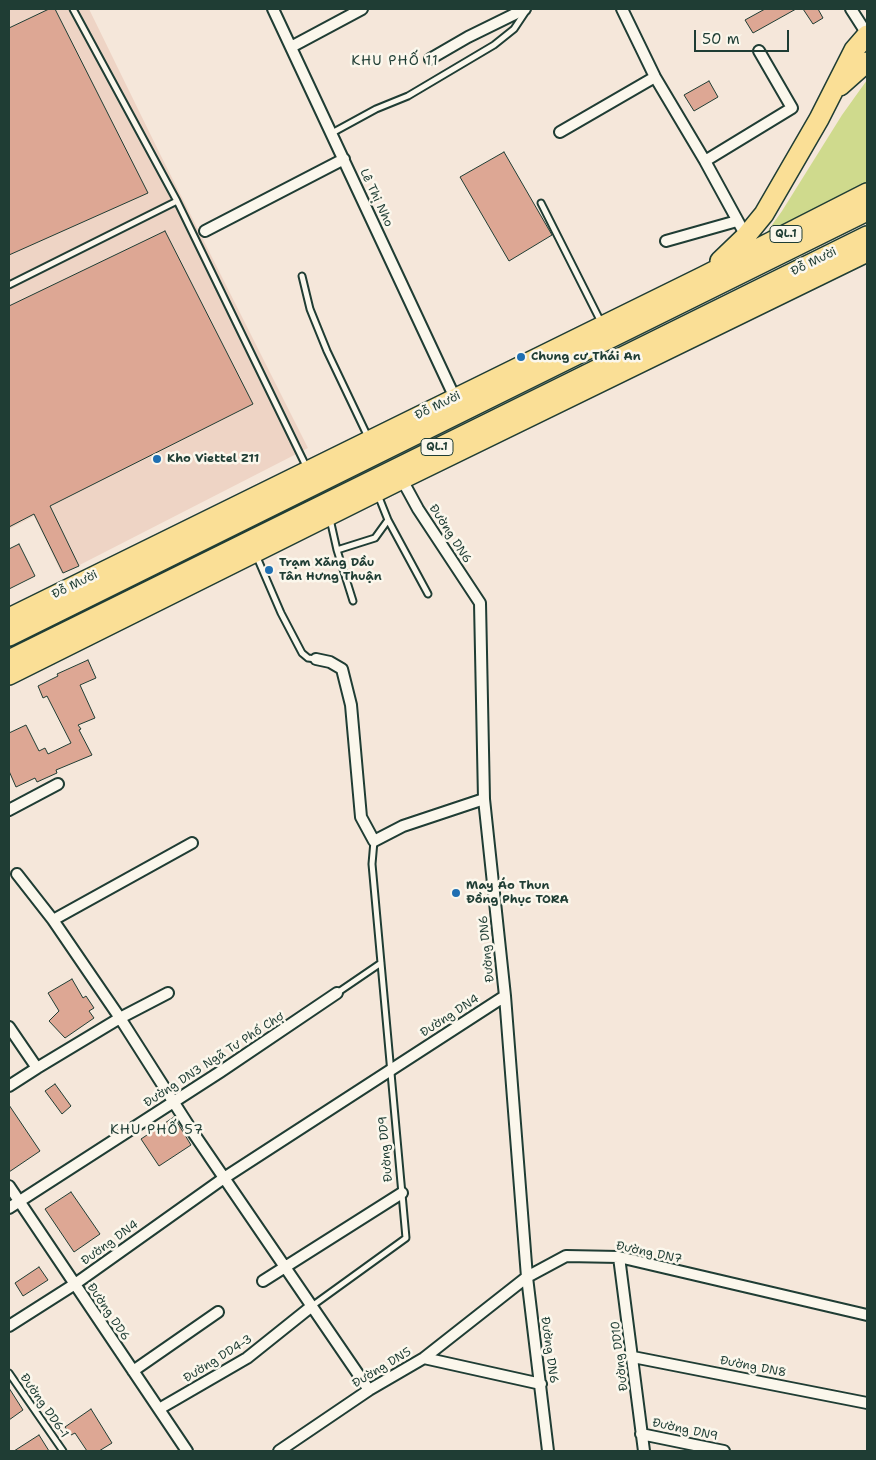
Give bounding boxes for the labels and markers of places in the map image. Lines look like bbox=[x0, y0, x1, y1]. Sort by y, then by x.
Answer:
place label: Chung cư Thái An bbox=[531, 350, 641, 364]
marker: Chung cư Thái An bbox=[515, 351, 527, 363]
place label: Kho Viettel Z11 bbox=[167, 452, 259, 466]
marker: Kho Viettel Z11 bbox=[151, 453, 163, 465]
place label: Trạm Xăng Dầu Tân Hưng Thuận bbox=[279, 556, 382, 584]
marker: Trạm Xăng Dầu Tân Hưng Thuận bbox=[263, 564, 275, 576]
place label: May Áo Thun Đồng Phục TORA bbox=[466, 879, 569, 907]
marker: May Áo Thun Đồng Phục TORA bbox=[450, 887, 462, 899]

